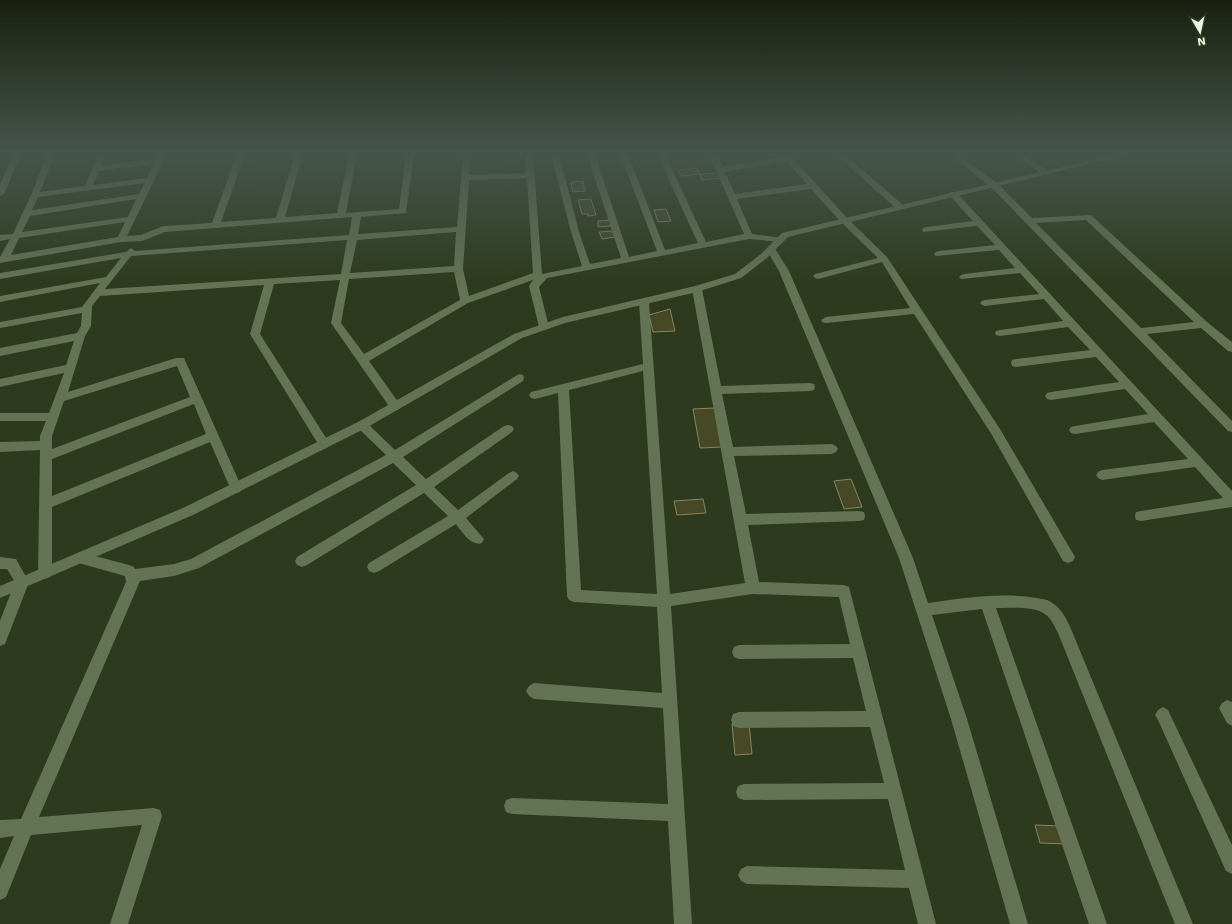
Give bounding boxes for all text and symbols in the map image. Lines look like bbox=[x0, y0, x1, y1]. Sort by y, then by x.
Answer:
north arrow bbox=[1180, 12, 1220, 52]
text: N bbox=[1196, 34, 1207, 48]

